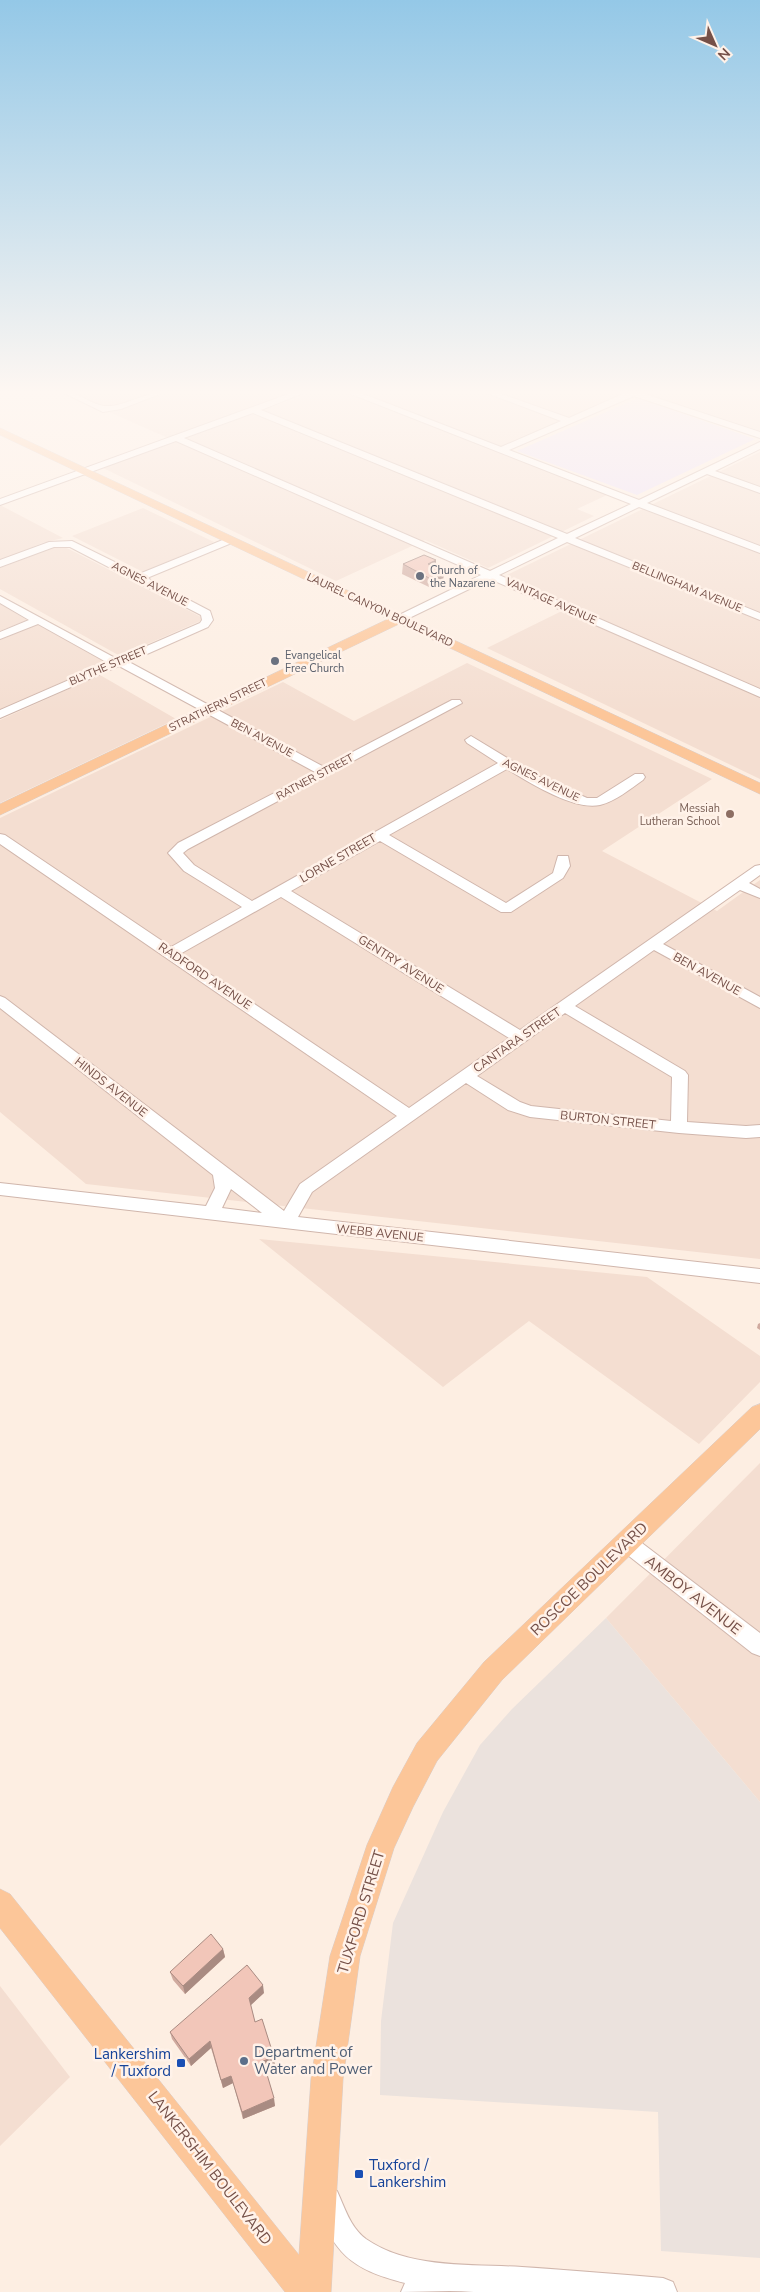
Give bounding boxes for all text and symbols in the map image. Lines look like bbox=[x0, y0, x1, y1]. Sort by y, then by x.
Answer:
north arrow bbox=[690, 20, 740, 70]
text: N bbox=[713, 43, 734, 64]
street label: AGNES AVENUE bbox=[109, 558, 191, 610]
street label: BELLINGHAM AVENUE bbox=[630, 558, 744, 616]
place label: Church of the Nazarene bbox=[430, 563, 496, 591]
street label: LAUREL CANYON BOULEVARD bbox=[304, 569, 456, 651]
marker: Church of the Nazarene bbox=[414, 570, 426, 582]
street label: VANTAGE AVENUE bbox=[502, 574, 599, 628]
street label: BLYTHE STREET bbox=[67, 643, 149, 689]
place label: Evangelical Free Church bbox=[285, 648, 344, 676]
marker: Evangelical Free Church bbox=[269, 655, 281, 667]
street label: STRATHERN STREET bbox=[167, 675, 270, 735]
street label: BEN AVENUE bbox=[228, 715, 296, 761]
street label: RATNER STREET bbox=[274, 750, 357, 804]
street label: AGNES AVENUE bbox=[500, 755, 582, 805]
place label: Messiah Lutheran School bbox=[640, 801, 721, 829]
marker: Messiah Lutheran School bbox=[724, 808, 736, 820]
street label: LORNE STREET bbox=[297, 829, 380, 886]
street label: GENTRY AVENUE bbox=[355, 931, 447, 997]
street label: RADFORD AVENUE bbox=[155, 939, 255, 1013]
street label: BEN AVENUE bbox=[670, 949, 744, 999]
street label: CANTARA STREET bbox=[470, 1003, 565, 1076]
street label: HINDS AVENUE bbox=[71, 1053, 151, 1121]
street label: BURTON STREET bbox=[559, 1107, 657, 1133]
street label: WEBB AVENUE bbox=[336, 1220, 424, 1246]
street label: ROSCOE BOULEVARD bbox=[526, 1518, 652, 1640]
street label: AMBOY AVENUE bbox=[641, 1551, 745, 1639]
street label: TUXFORD STREET bbox=[333, 1848, 389, 1976]
place label: Department of Water and Power bbox=[254, 2042, 373, 2079]
place label: Lankershim / Tuxford bbox=[94, 2044, 171, 2081]
marker: Department of Water and Power bbox=[238, 2055, 250, 2067]
marker: Lankershim / Tuxford bbox=[175, 2057, 187, 2069]
street label: LANKERSHIM BOULEVARD bbox=[144, 2087, 276, 2249]
place label: Tuxford / Lankershim bbox=[369, 2155, 446, 2192]
marker: Tuxford / Lankershim bbox=[353, 2168, 365, 2180]

